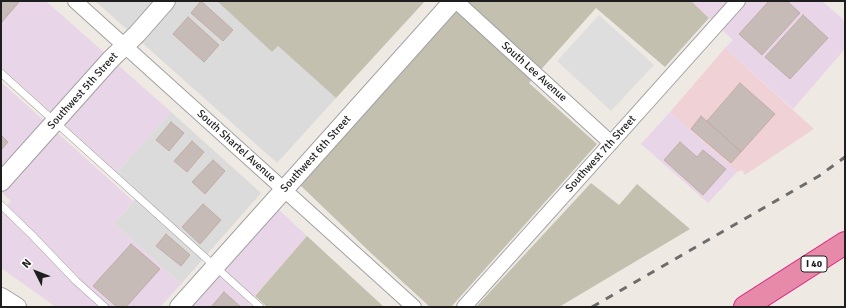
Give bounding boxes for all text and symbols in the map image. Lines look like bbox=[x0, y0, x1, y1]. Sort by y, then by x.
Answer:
street label: South Lee Avenue bbox=[499, 39, 569, 105]
street label: Southwest 5th Street bbox=[45, 50, 121, 132]
street label: South Shartel Avenue bbox=[194, 107, 278, 185]
street label: Southwest 6th Street bbox=[278, 113, 354, 195]
street label: Southwest 7th Street bbox=[563, 113, 639, 195]
north arrow bbox=[16, 252, 56, 292]
text: N bbox=[19, 256, 34, 271]
road number: I 40 bbox=[801, 256, 827, 272]

